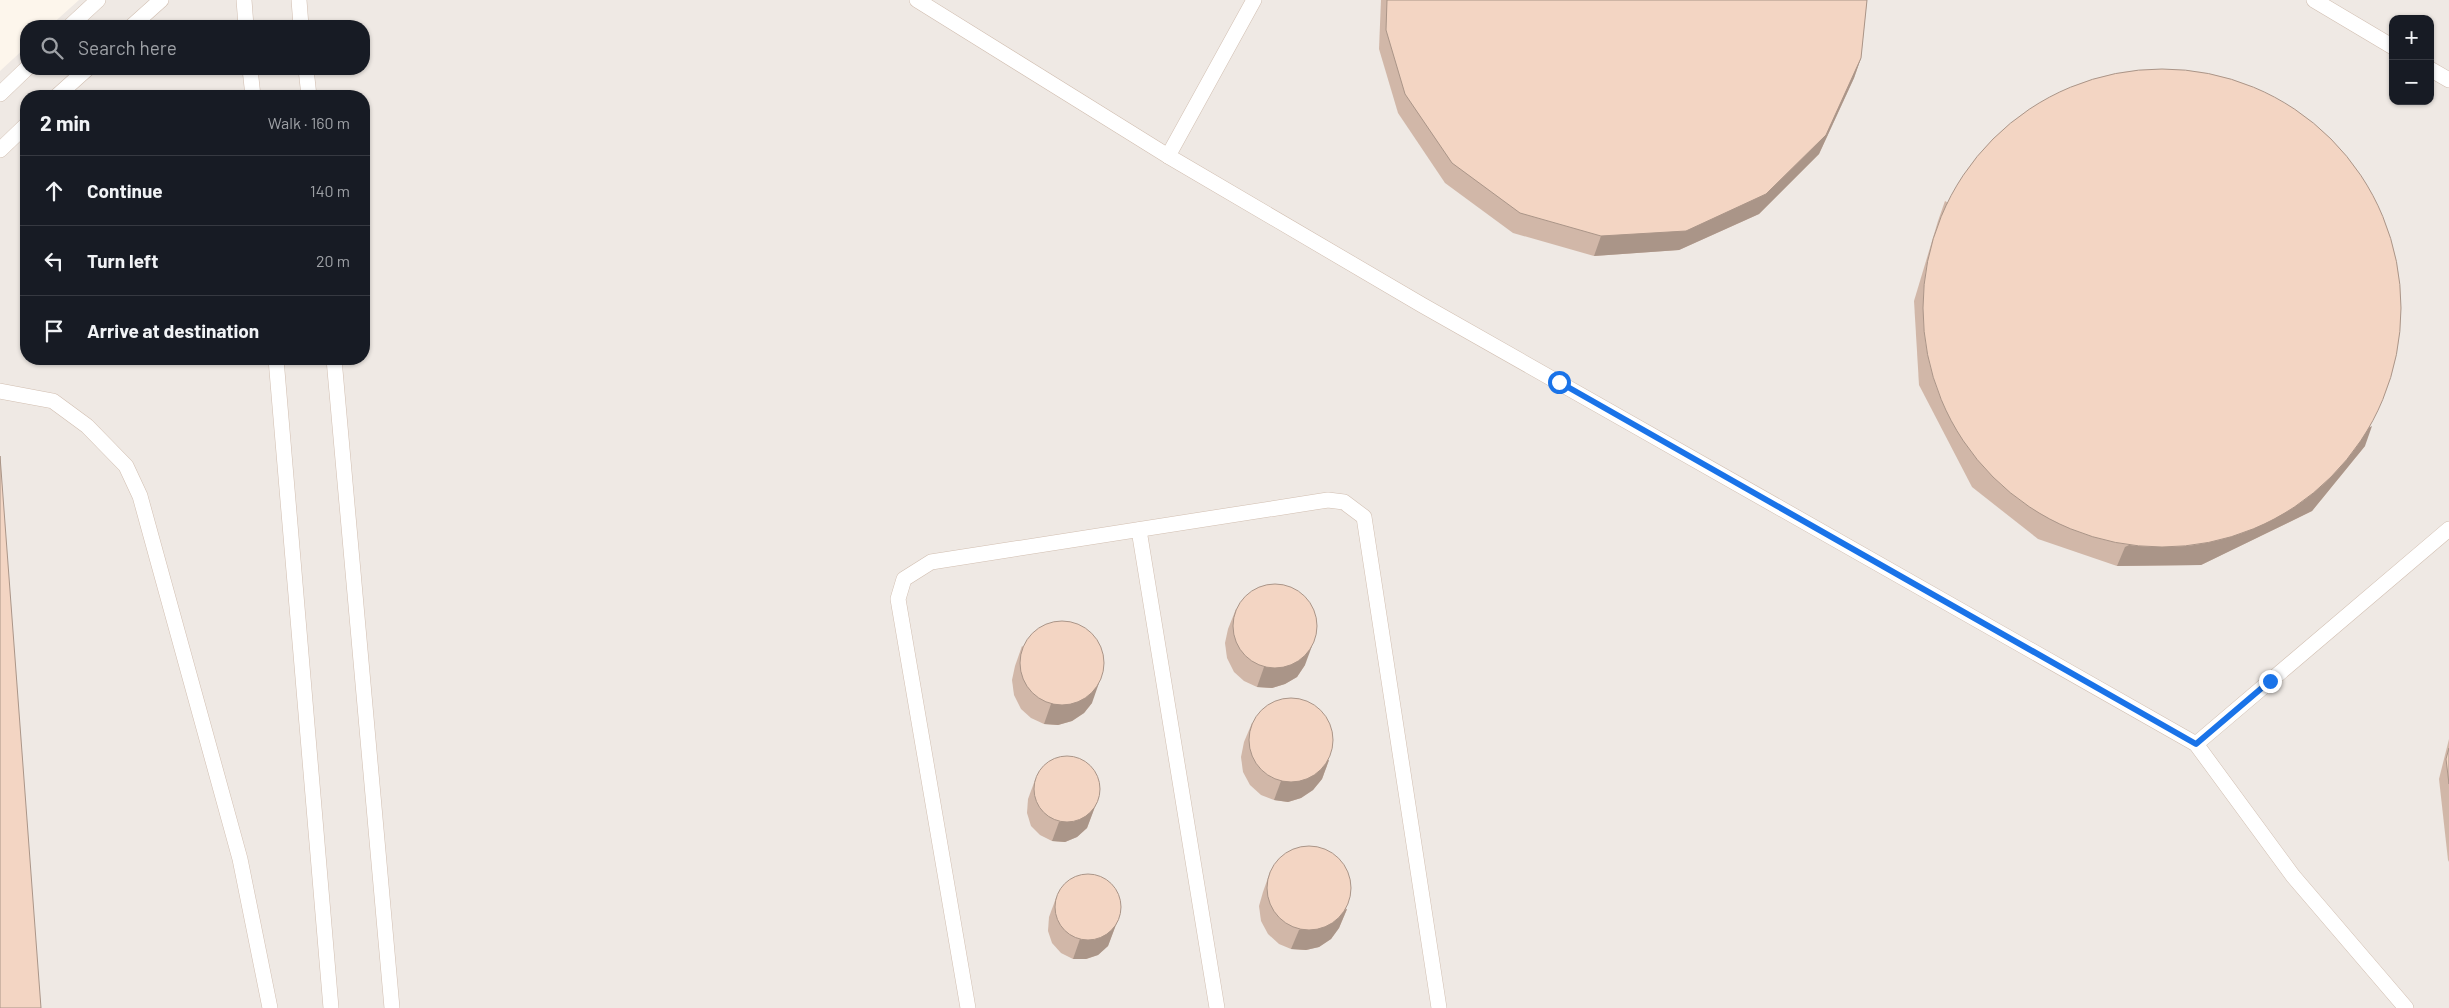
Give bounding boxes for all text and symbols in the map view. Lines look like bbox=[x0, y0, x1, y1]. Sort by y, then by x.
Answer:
map controls bbox=[2389, 15, 2434, 105]
button: + bbox=[2389, 15, 2434, 60]
search box bbox=[20, 20, 370, 75]
icon: search bbox=[38, 34, 66, 62]
text: Search here bbox=[78, 36, 177, 59]
button: − bbox=[2389, 60, 2434, 105]
text: 2 min bbox=[40, 110, 90, 135]
text: Walk · 160 m bbox=[268, 113, 350, 132]
icon: ahead bbox=[40, 177, 68, 205]
text: Continue bbox=[87, 179, 163, 202]
text: 140 m bbox=[310, 181, 350, 200]
icon: left bbox=[40, 247, 68, 275]
text: Turn left bbox=[87, 249, 158, 272]
text: 20 m bbox=[316, 251, 350, 270]
icon: arrive bbox=[40, 317, 68, 345]
text: Arrive at destination bbox=[87, 319, 259, 342]
route start bbox=[1548, 371, 1571, 394]
route end bbox=[2259, 670, 2282, 693]

